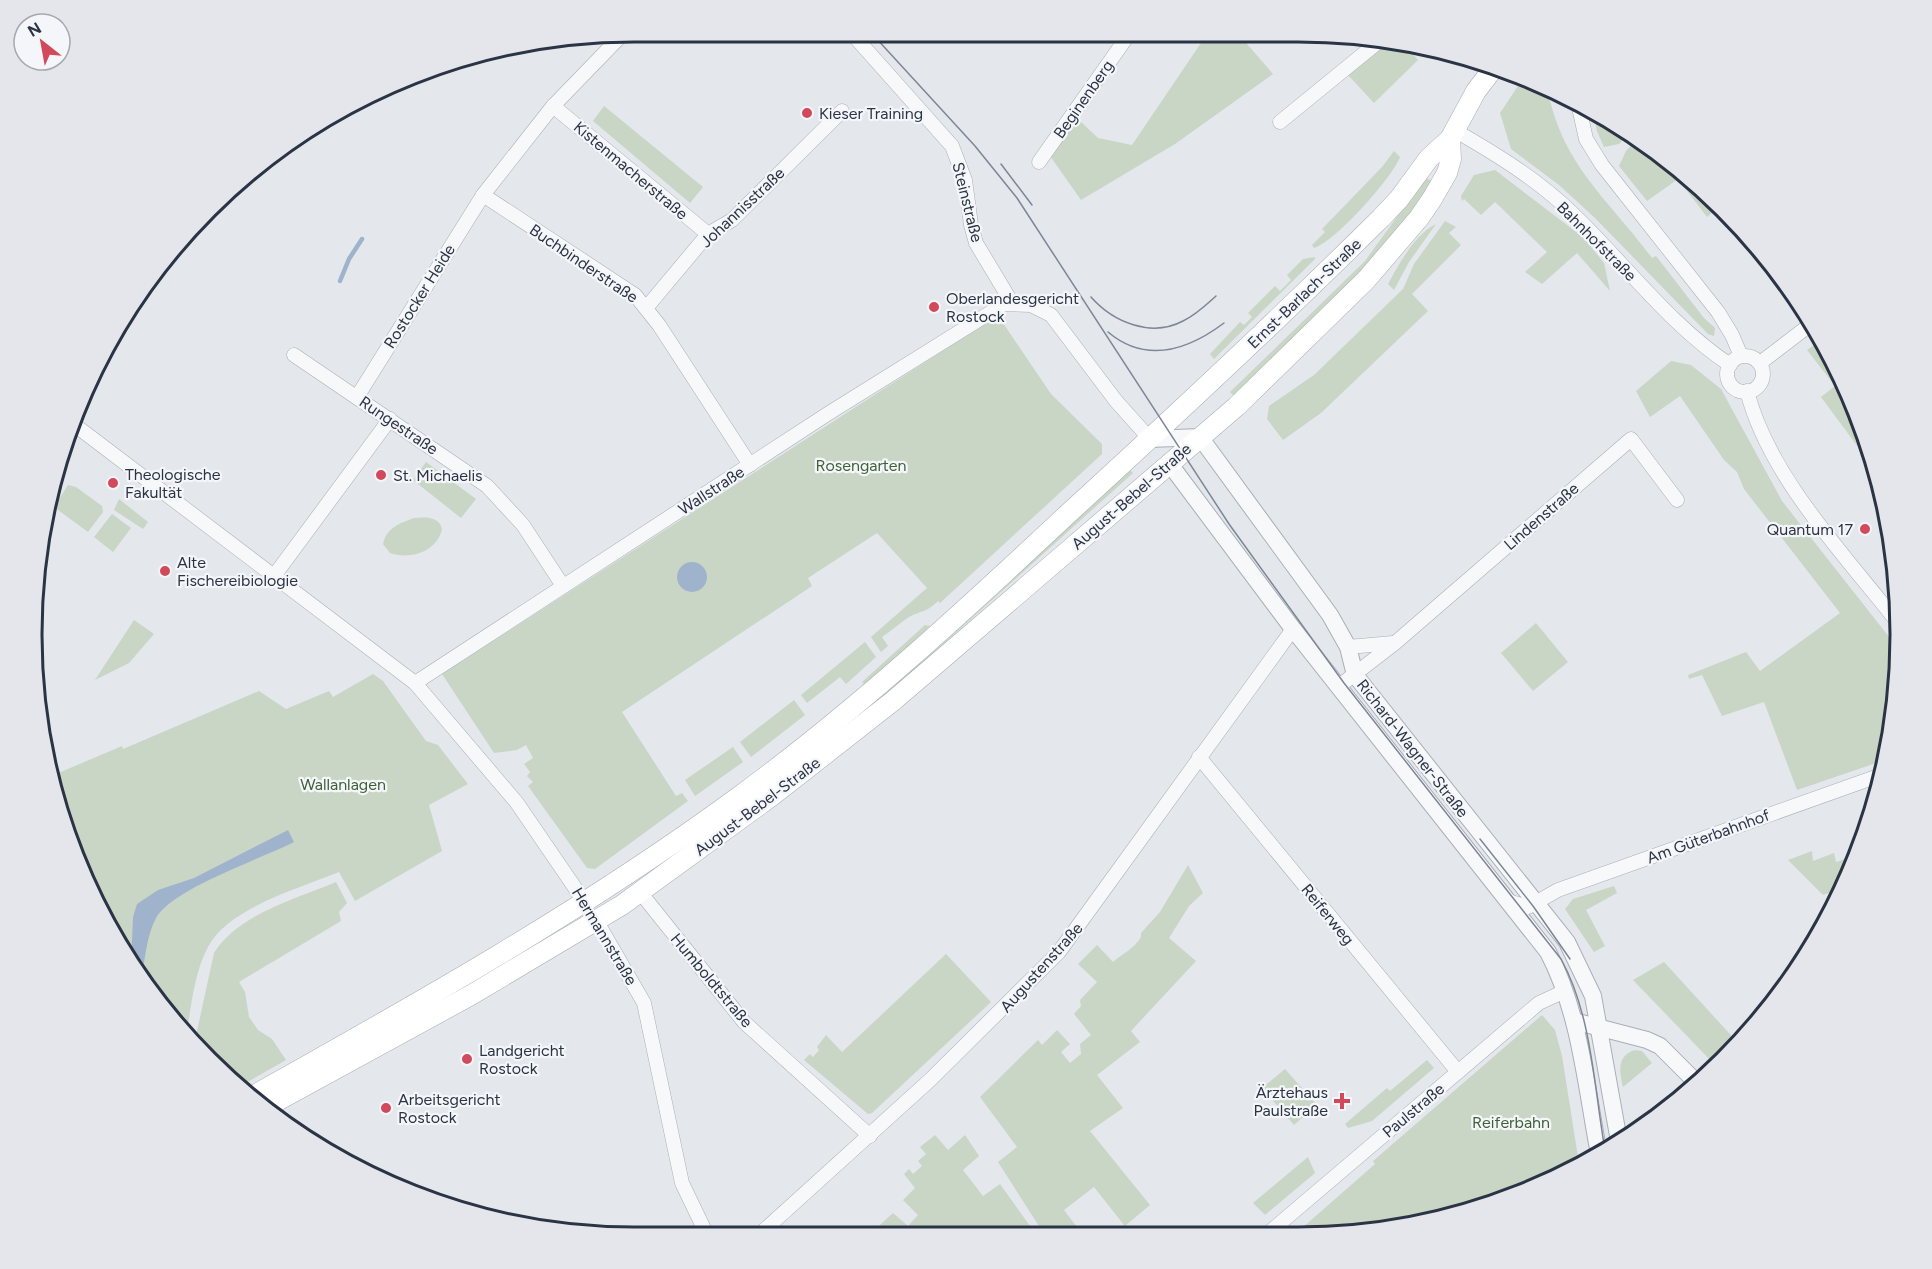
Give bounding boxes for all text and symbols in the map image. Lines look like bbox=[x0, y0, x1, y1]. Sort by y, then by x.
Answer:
north arrow bbox=[12, 12, 72, 72]
text: N bbox=[24, 18, 45, 41]
street label: Beginenberg bbox=[1049, 57, 1117, 142]
place label: Kieser Training bbox=[819, 104, 923, 123]
marker: Kieser Training bbox=[800, 106, 814, 120]
street label: Kistenmacherstraße bbox=[570, 117, 692, 224]
street label: Steinstraße bbox=[948, 160, 987, 244]
street label: Johannisstraße bbox=[696, 163, 789, 251]
street label: Bahnhofstraße bbox=[1553, 198, 1641, 285]
street label: Buchbinderstraße bbox=[526, 220, 642, 307]
street label: Ernst-Barlach-Straße bbox=[1244, 234, 1365, 352]
street label: Rostocker Heide bbox=[380, 241, 459, 352]
place label: Oberlandesgericht Rostock bbox=[946, 289, 1079, 326]
marker: Oberlandesgericht Rostock bbox=[927, 300, 941, 314]
street label: Rungestraße bbox=[356, 392, 442, 459]
street label: August-Bebel-Straße bbox=[1068, 439, 1195, 553]
park label: Rosengarten bbox=[815, 456, 907, 475]
street label: Wallstraße bbox=[675, 462, 748, 519]
place label: Theologische Fakultät bbox=[125, 465, 221, 502]
place label: St. Michaelis bbox=[393, 466, 483, 485]
marker: St. Michaelis bbox=[374, 468, 388, 482]
marker: Theologische Fakultät bbox=[106, 476, 120, 490]
street label: Lindenstraße bbox=[1500, 479, 1583, 554]
place label: Quantum 17 bbox=[1767, 520, 1853, 539]
marker: Quantum 17 bbox=[1858, 522, 1872, 536]
place label: Alte Fischereibiologie bbox=[177, 553, 298, 590]
marker: Alte Fischereibiologie bbox=[158, 564, 172, 578]
street label: Richard-Wagner-Straße bbox=[1353, 675, 1473, 821]
street label: August-Bebel-Straße bbox=[691, 753, 824, 860]
park label: Wallanlagen bbox=[300, 775, 386, 794]
street label: Am Güterbahnhof bbox=[1644, 805, 1772, 867]
street label: Reiferweg bbox=[1297, 880, 1358, 949]
street label: Hermannstraße bbox=[568, 884, 641, 989]
street label: Augustenstraße bbox=[996, 918, 1087, 1016]
street label: Humboldtstraße bbox=[667, 929, 757, 1031]
place label: Landgericht Rostock bbox=[479, 1041, 565, 1078]
marker: Landgericht Rostock bbox=[460, 1052, 474, 1066]
street label: Paulstraße bbox=[1379, 1079, 1448, 1142]
place label: Ärztehaus Paulstraße bbox=[1253, 1083, 1328, 1120]
place label: Arbeitsgericht Rostock bbox=[398, 1090, 500, 1127]
marker: Ärztehaus Paulstraße bbox=[1333, 1092, 1351, 1110]
marker: Arbeitsgericht Rostock bbox=[379, 1101, 393, 1115]
park label: Reiferbahn bbox=[1472, 1113, 1550, 1132]

